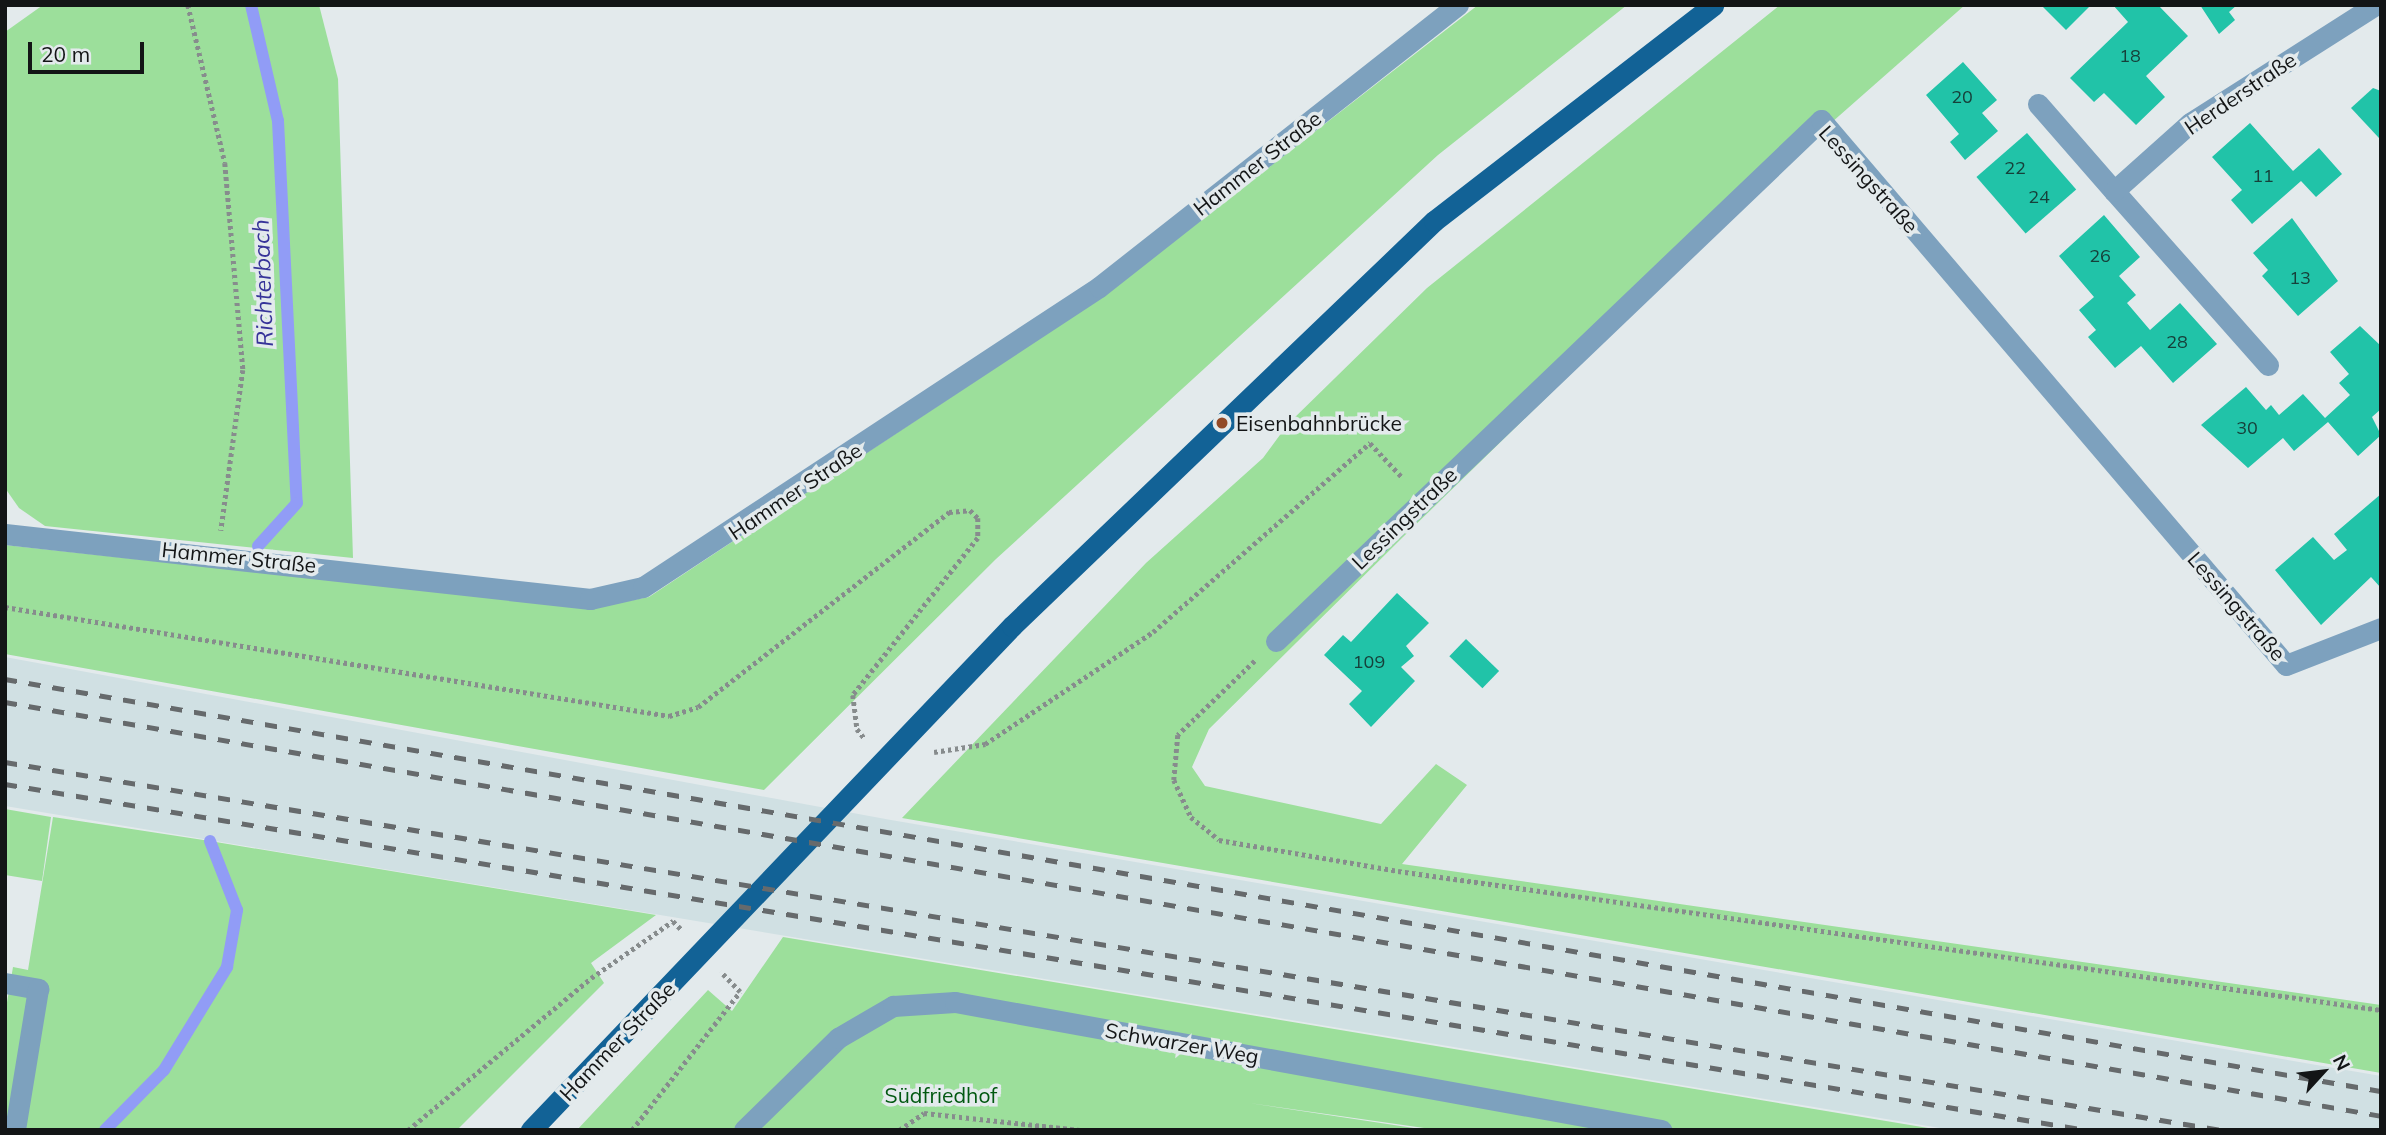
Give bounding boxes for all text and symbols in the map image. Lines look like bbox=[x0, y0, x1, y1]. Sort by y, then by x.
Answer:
scale bar bbox=[32, 28, 147, 72]
text: 20 m bbox=[41, 41, 90, 67]
house number: 18 bbox=[2119, 45, 2141, 67]
street label: Herderstraße bbox=[2179, 46, 2301, 140]
house number: 20 bbox=[1951, 86, 1973, 108]
street label: Hammer Straße bbox=[1188, 105, 1326, 221]
street label: Lessingstraße bbox=[1814, 120, 1924, 238]
house number: 22 bbox=[2004, 157, 2026, 179]
house number: 11 bbox=[2252, 165, 2274, 187]
house number: 24 bbox=[2028, 186, 2050, 208]
water label: Richterbach bbox=[247, 219, 279, 347]
house number: 26 bbox=[2089, 245, 2111, 267]
house number: 13 bbox=[2289, 267, 2311, 289]
house number: 28 bbox=[2166, 331, 2188, 353]
place label: Eisenbahnbrücke bbox=[1236, 410, 1402, 436]
marker: Eisenbahnbrücke bbox=[1214, 415, 1230, 431]
house number: 30 bbox=[2236, 417, 2258, 439]
street label: Hammer Straße bbox=[724, 437, 866, 545]
street label: Lessingstraße bbox=[1346, 462, 1462, 574]
street label: Hammer Straße bbox=[160, 536, 318, 578]
street label: Lessingstraße bbox=[2183, 546, 2291, 666]
house number: 109 bbox=[1353, 651, 1385, 673]
street label: Hammer Straße bbox=[554, 976, 680, 1106]
street label: Schwarzer Weg bbox=[1103, 1017, 1261, 1069]
north arrow bbox=[2288, 1037, 2358, 1107]
text: N bbox=[2328, 1051, 2356, 1074]
park label: Südfriedhof bbox=[885, 1082, 997, 1108]

